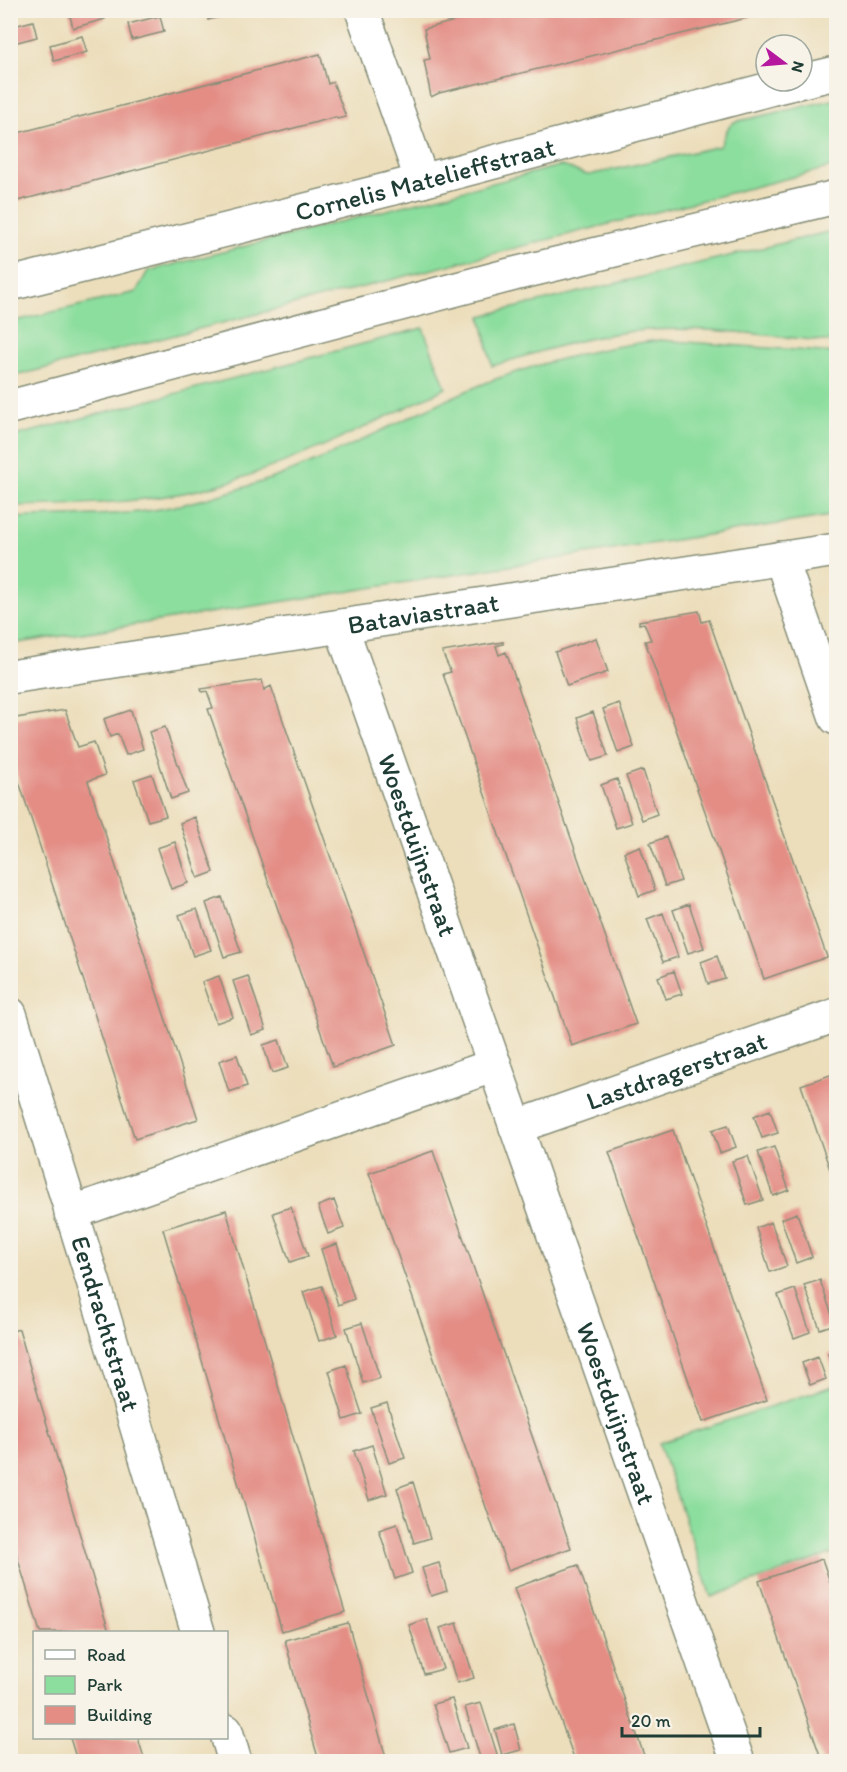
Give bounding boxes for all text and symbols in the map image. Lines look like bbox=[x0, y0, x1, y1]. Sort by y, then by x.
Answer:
north arrow bbox=[754, 33, 814, 93]
text: N bbox=[787, 59, 809, 75]
street label: Cornelis Matelieffstraat bbox=[292, 130, 559, 228]
street label: Bataviastraat bbox=[345, 586, 501, 641]
street label: Woestduijnstraat bbox=[371, 749, 464, 941]
street label: Lastdragerstraat bbox=[582, 1024, 771, 1117]
street label: Eendrachtstraat bbox=[64, 1232, 147, 1415]
street label: Woestduijnstraat bbox=[569, 1318, 663, 1509]
legend bbox=[33, 1631, 228, 1739]
text: Road bbox=[87, 1644, 126, 1666]
text: Park bbox=[87, 1674, 122, 1696]
scale bar bbox=[622, 1700, 760, 1738]
text: Building bbox=[87, 1704, 153, 1726]
text: 20 m bbox=[631, 1710, 671, 1732]

